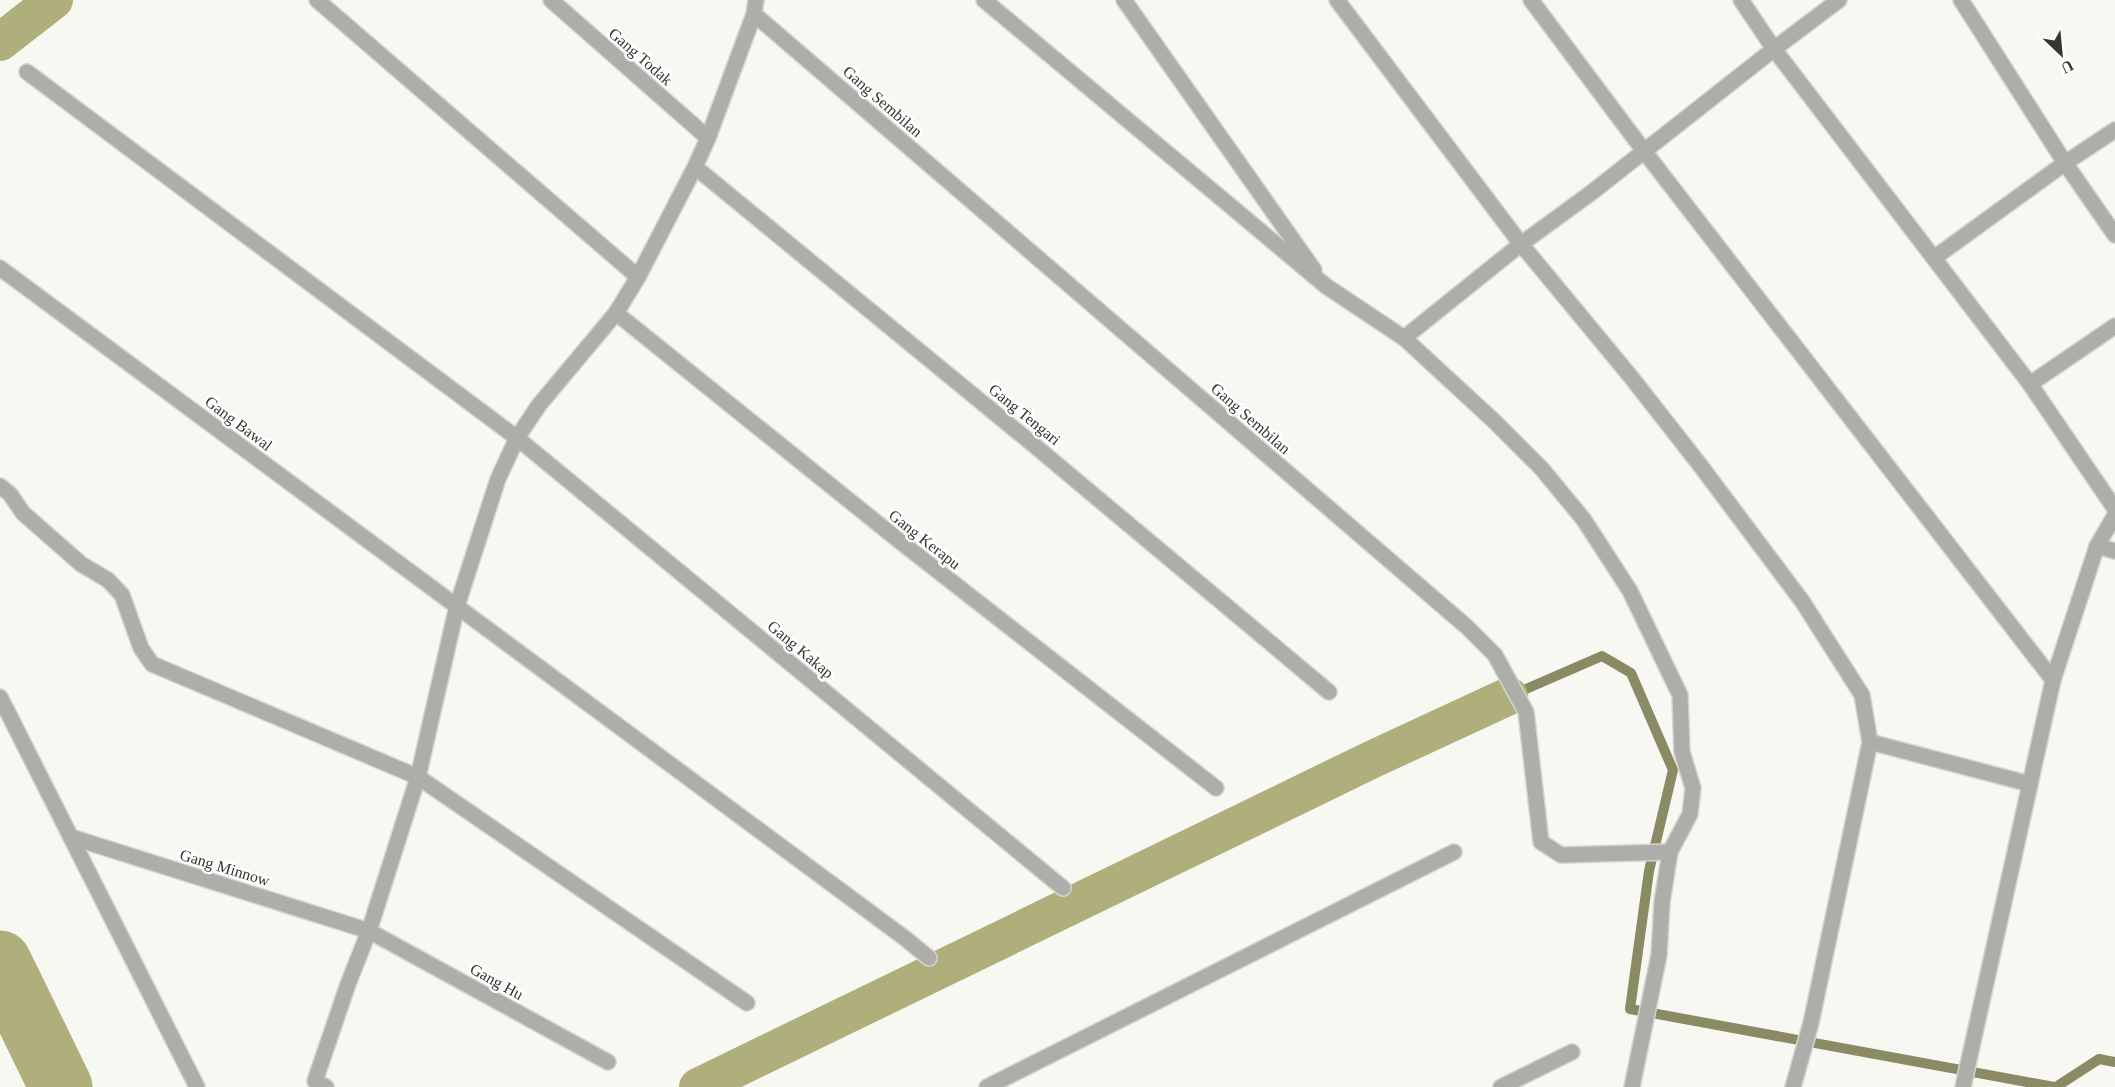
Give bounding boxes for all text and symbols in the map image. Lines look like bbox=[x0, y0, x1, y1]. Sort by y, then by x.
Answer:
street label: Gang Todak bbox=[605, 24, 676, 89]
north arrow bbox=[2031, 24, 2091, 84]
text: U bbox=[2058, 57, 2076, 77]
street label: Gang Sembilan bbox=[839, 62, 926, 141]
street label: Gang Sembilan bbox=[1207, 379, 1294, 458]
street label: Gang Tengari bbox=[985, 380, 1064, 449]
street label: Gang Bawal bbox=[201, 393, 276, 455]
street label: Gang Kerapu bbox=[885, 506, 964, 573]
street label: Gang Kakap bbox=[764, 617, 837, 683]
street label: Gang Minnow bbox=[178, 846, 272, 890]
street label: Gang Hu bbox=[467, 960, 526, 1004]

